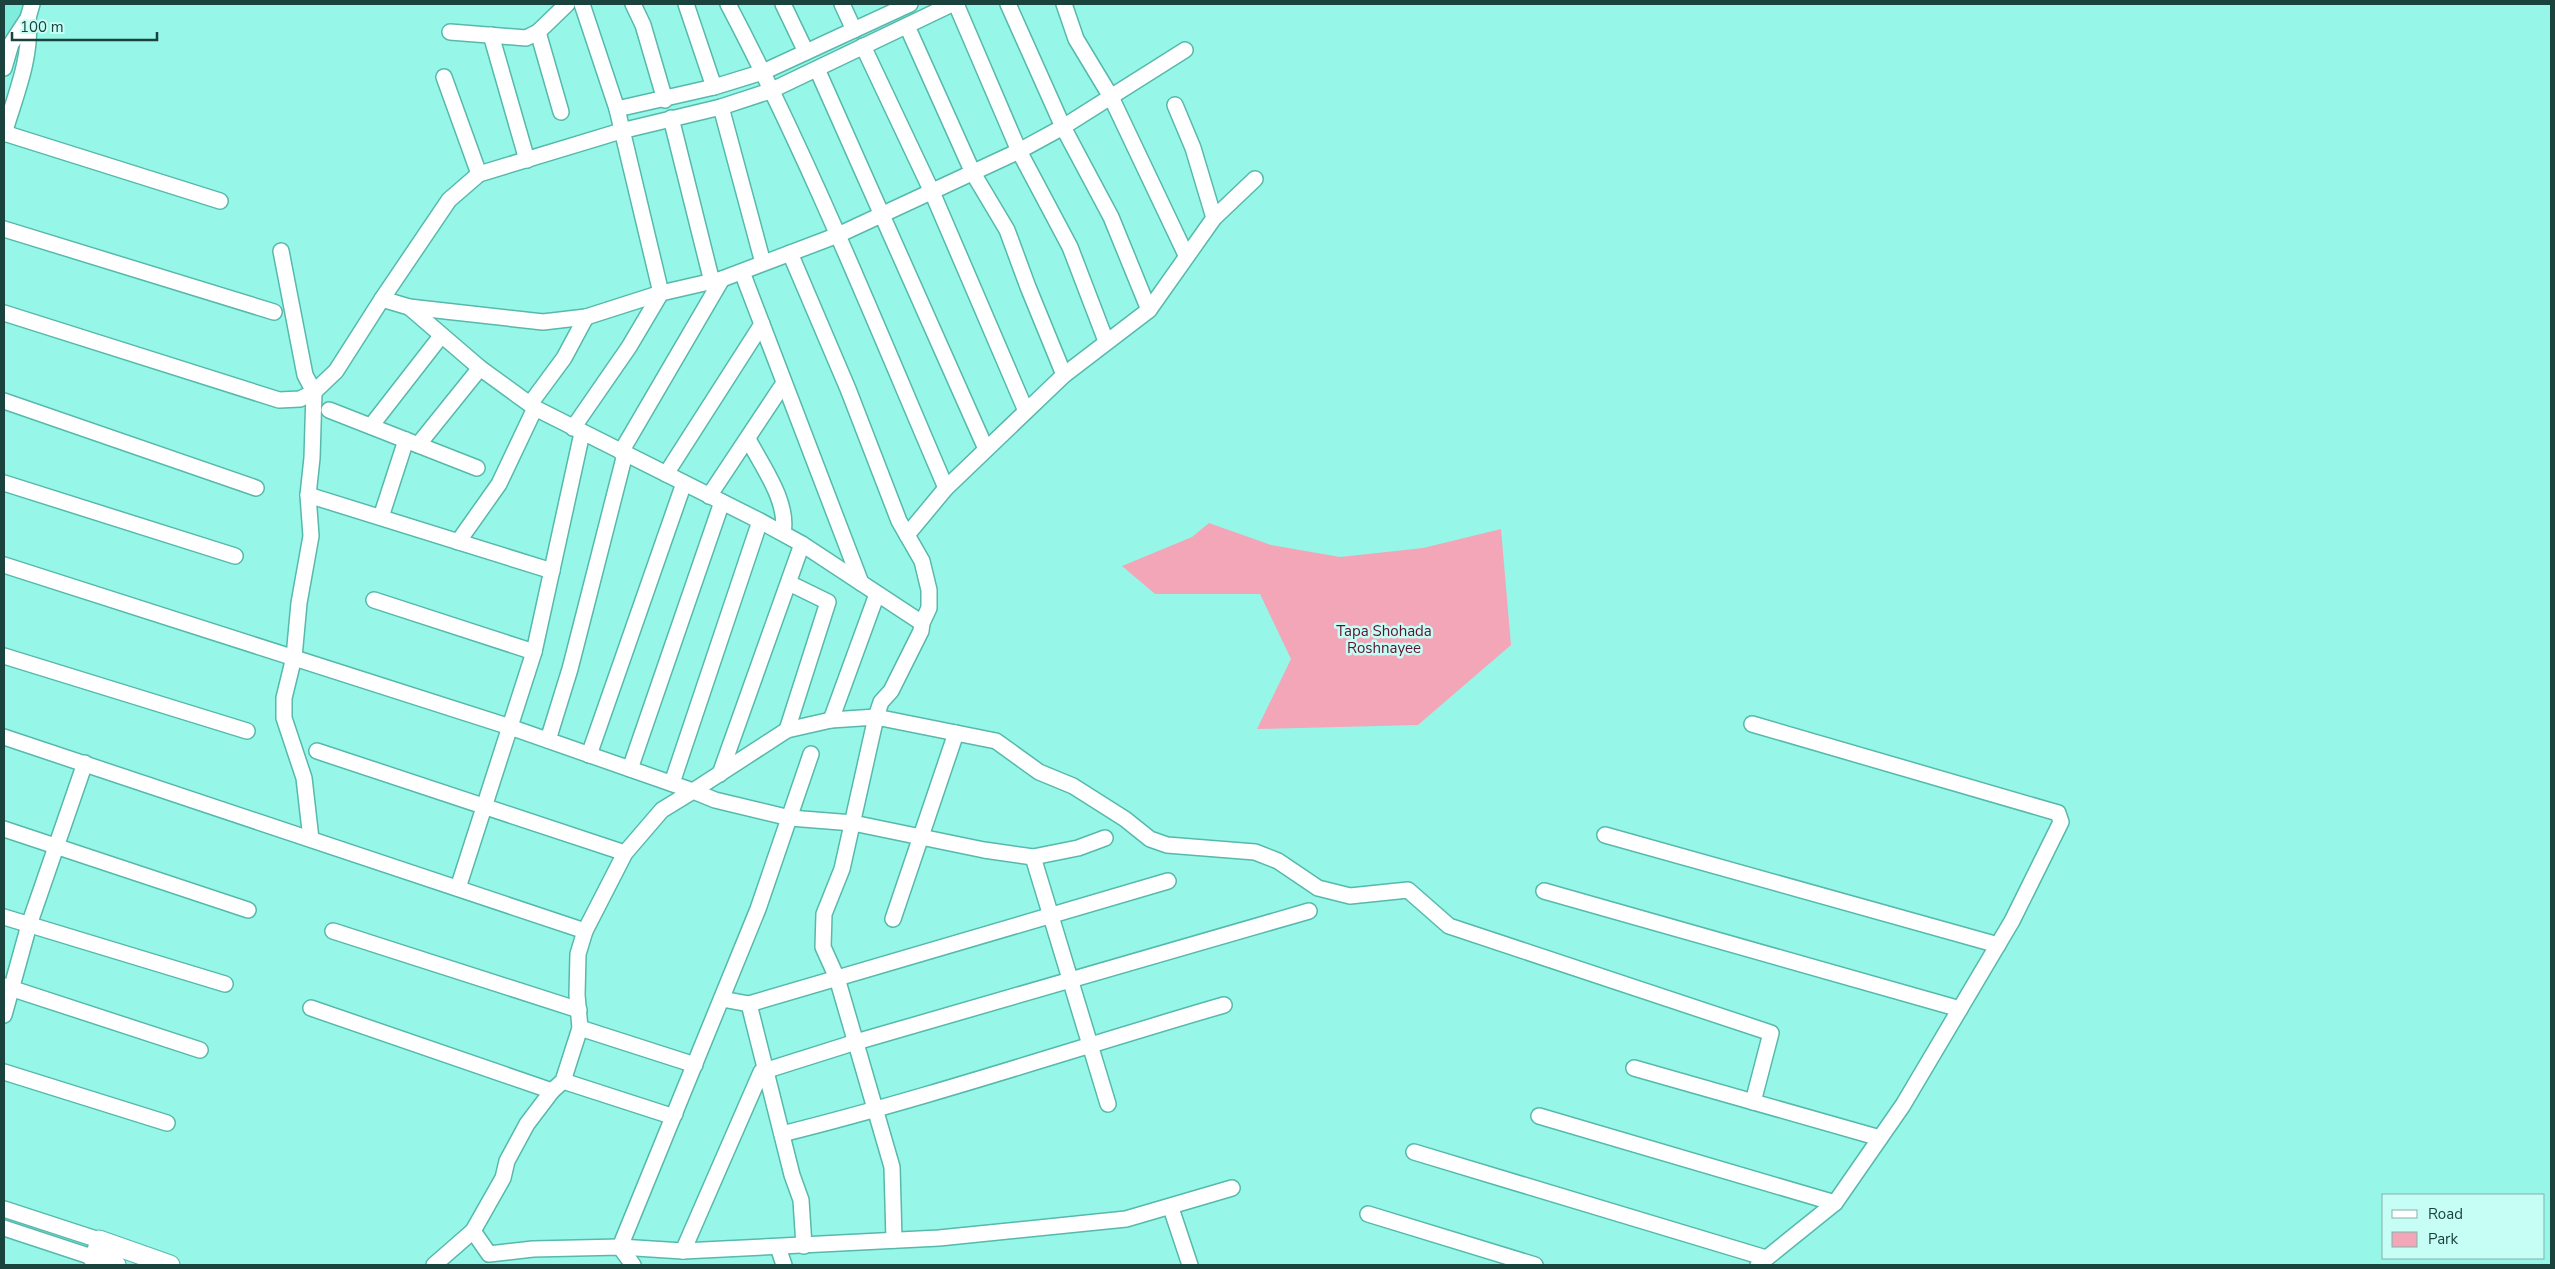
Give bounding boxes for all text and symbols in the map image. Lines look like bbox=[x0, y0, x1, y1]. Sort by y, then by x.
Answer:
scale bar bbox=[12, 10, 158, 42]
text: 100 m bbox=[20, 17, 64, 37]
park label: Tapa Shohada Roshnayee bbox=[1336, 621, 1432, 658]
legend bbox=[2382, 1194, 2545, 1259]
text: Road bbox=[2428, 1204, 2463, 1224]
text: Park bbox=[2428, 1229, 2458, 1249]

